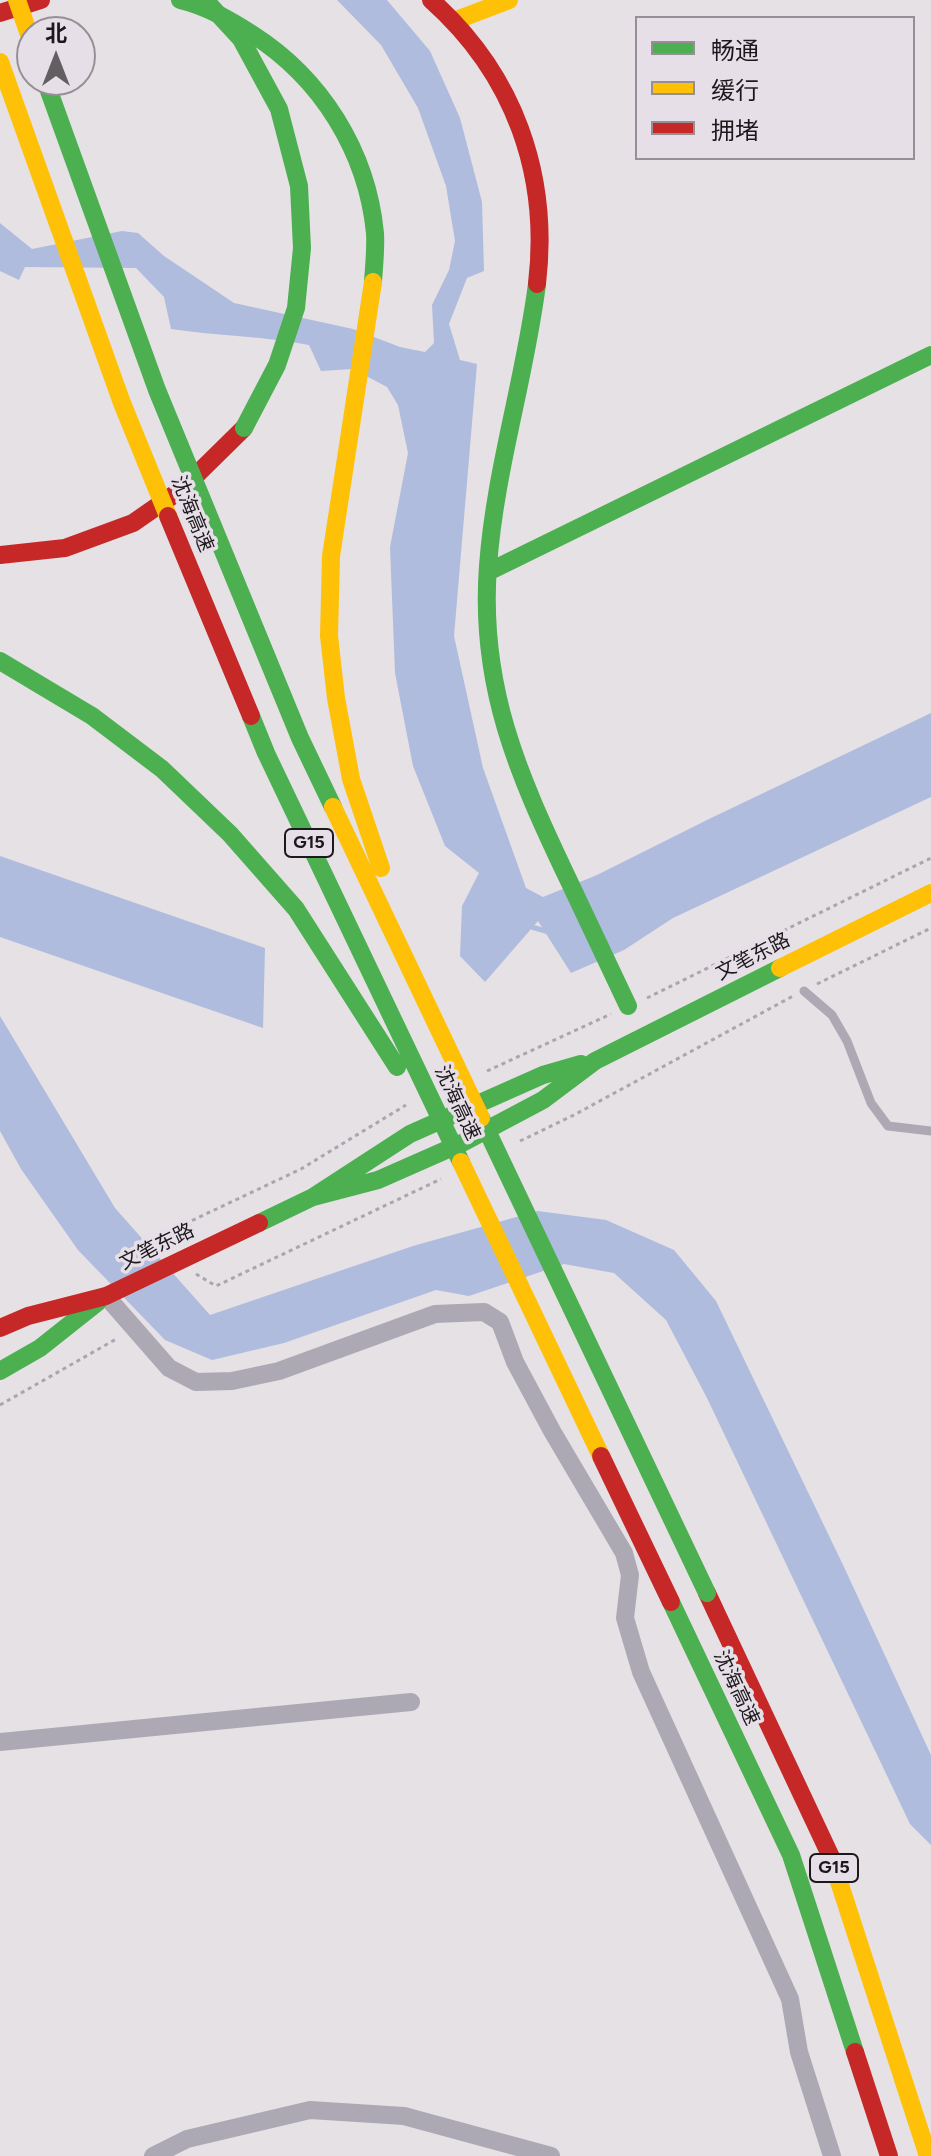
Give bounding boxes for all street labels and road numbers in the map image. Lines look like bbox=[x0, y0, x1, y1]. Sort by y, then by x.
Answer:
street label: 沈海高速 bbox=[166, 472, 218, 556]
road number: G15 bbox=[285, 829, 333, 857]
street label: 文笔东路 bbox=[712, 928, 794, 986]
street label: 沈海高速 bbox=[429, 1062, 485, 1144]
street label: 文笔东路 bbox=[116, 1219, 198, 1275]
street label: 沈海高速 bbox=[708, 1647, 764, 1729]
road number: G15 bbox=[810, 1854, 858, 1882]

